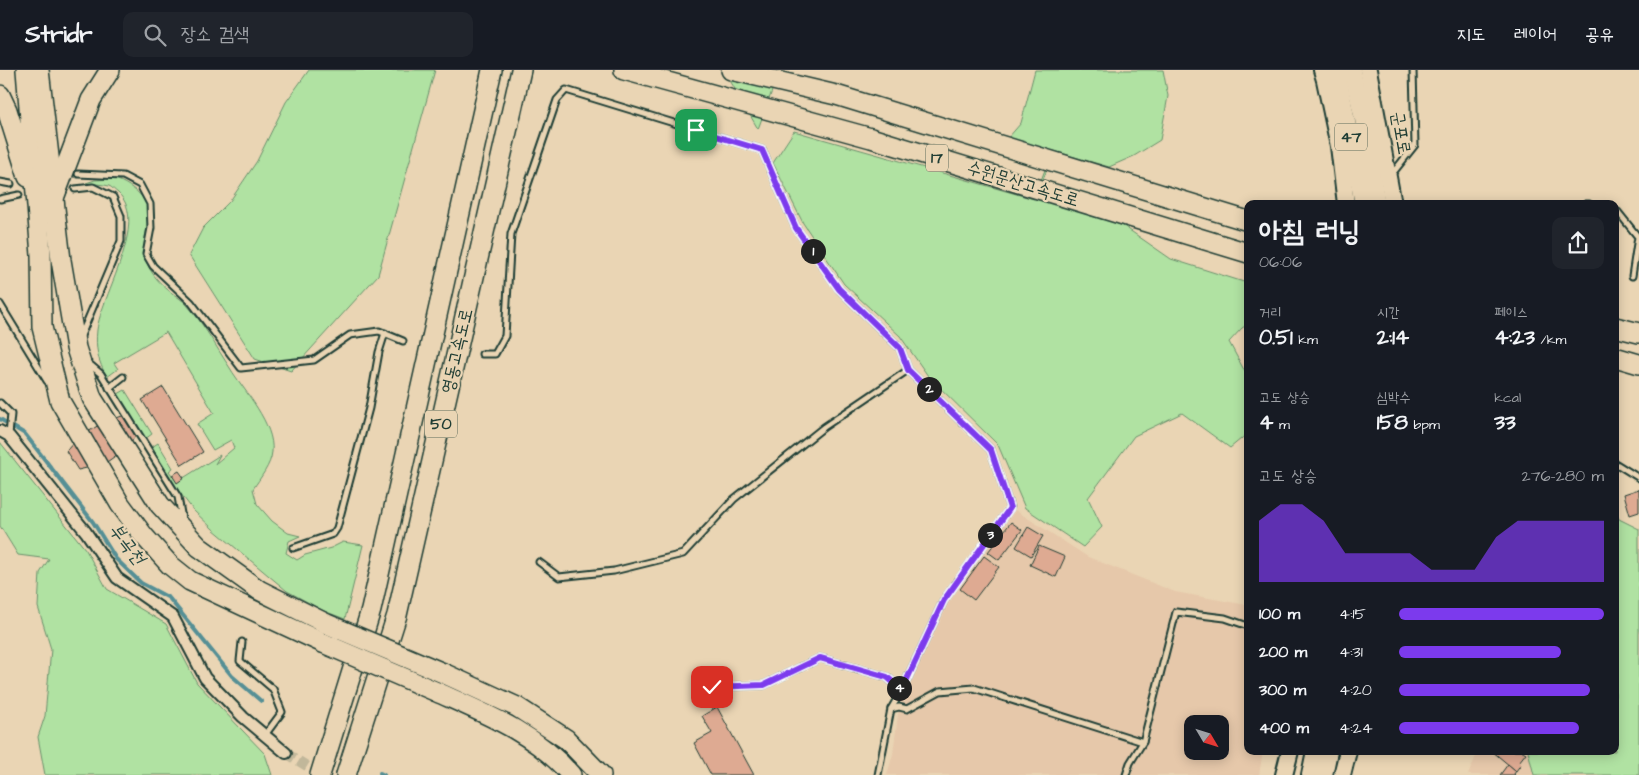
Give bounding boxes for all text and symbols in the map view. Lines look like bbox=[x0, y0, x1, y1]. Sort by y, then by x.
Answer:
search box bbox=[123, 12, 473, 57]
text: Stridr bbox=[25, 18, 93, 52]
icon: search bbox=[141, 21, 169, 49]
text: 장소 검색 bbox=[181, 21, 249, 48]
text: 지도 bbox=[1457, 22, 1486, 47]
text: 레이어 bbox=[1514, 22, 1557, 47]
text: 공유 bbox=[1585, 22, 1614, 47]
pin bbox=[675, 109, 717, 151]
street label: 군포로 bbox=[1385, 109, 1417, 157]
icon: arrive bbox=[682, 116, 710, 144]
road number: 47 bbox=[1335, 124, 1367, 150]
road number: 17 bbox=[926, 145, 948, 172]
street label: 수원문산고속도로 bbox=[964, 155, 1082, 213]
text: 아침 러닝 bbox=[1259, 212, 1360, 251]
button: share bbox=[1552, 217, 1604, 269]
pin: 1 bbox=[800, 238, 826, 264]
text: 1 bbox=[813, 241, 814, 261]
text: 06:06 bbox=[1259, 251, 1302, 273]
text: 거리 bbox=[1259, 303, 1282, 323]
text: 시간 bbox=[1377, 303, 1399, 323]
text: 페이스 bbox=[1494, 303, 1528, 323]
street label: 영동고속도로 bbox=[435, 306, 479, 396]
text: 0.51 bbox=[1259, 323, 1293, 352]
text: 2:14 bbox=[1377, 323, 1409, 352]
text: 4:23 bbox=[1494, 323, 1535, 352]
text: km bbox=[1293, 330, 1318, 350]
text: /km bbox=[1535, 330, 1566, 350]
pin: 2 bbox=[916, 376, 942, 402]
text: 2 bbox=[925, 379, 934, 399]
text: 고도 상승 bbox=[1259, 388, 1310, 408]
text: 심박수 bbox=[1377, 388, 1410, 408]
text: kcal bbox=[1494, 388, 1521, 408]
text: 4 bbox=[1259, 408, 1273, 437]
text: 158 bbox=[1377, 408, 1408, 437]
text: 33 bbox=[1494, 408, 1516, 437]
road number: 50 bbox=[425, 410, 457, 438]
text: m bbox=[1273, 415, 1290, 435]
text: bpm bbox=[1408, 415, 1440, 435]
text: 고도 상승 bbox=[1259, 465, 1317, 487]
text: 276–280 m bbox=[1522, 465, 1604, 487]
water label: 부곡천 bbox=[102, 518, 153, 572]
pin: 3 bbox=[978, 522, 1002, 548]
text: 3 bbox=[987, 525, 994, 545]
text: 100 m bbox=[1259, 603, 1300, 625]
text: 4:15 bbox=[1339, 603, 1366, 625]
text: 200 m bbox=[1259, 641, 1307, 663]
text: 4:31 bbox=[1339, 641, 1363, 663]
pin bbox=[691, 666, 733, 708]
icon: check bbox=[698, 673, 726, 701]
pin: 4 bbox=[886, 676, 912, 700]
text: 4 bbox=[895, 678, 904, 698]
text: 300 m bbox=[1259, 679, 1306, 701]
text: 4:20 bbox=[1339, 679, 1372, 701]
north arrow bbox=[1184, 715, 1229, 760]
map controls bbox=[1184, 715, 1229, 760]
text: 400 m bbox=[1259, 717, 1309, 739]
text: 4:24 bbox=[1339, 717, 1373, 739]

